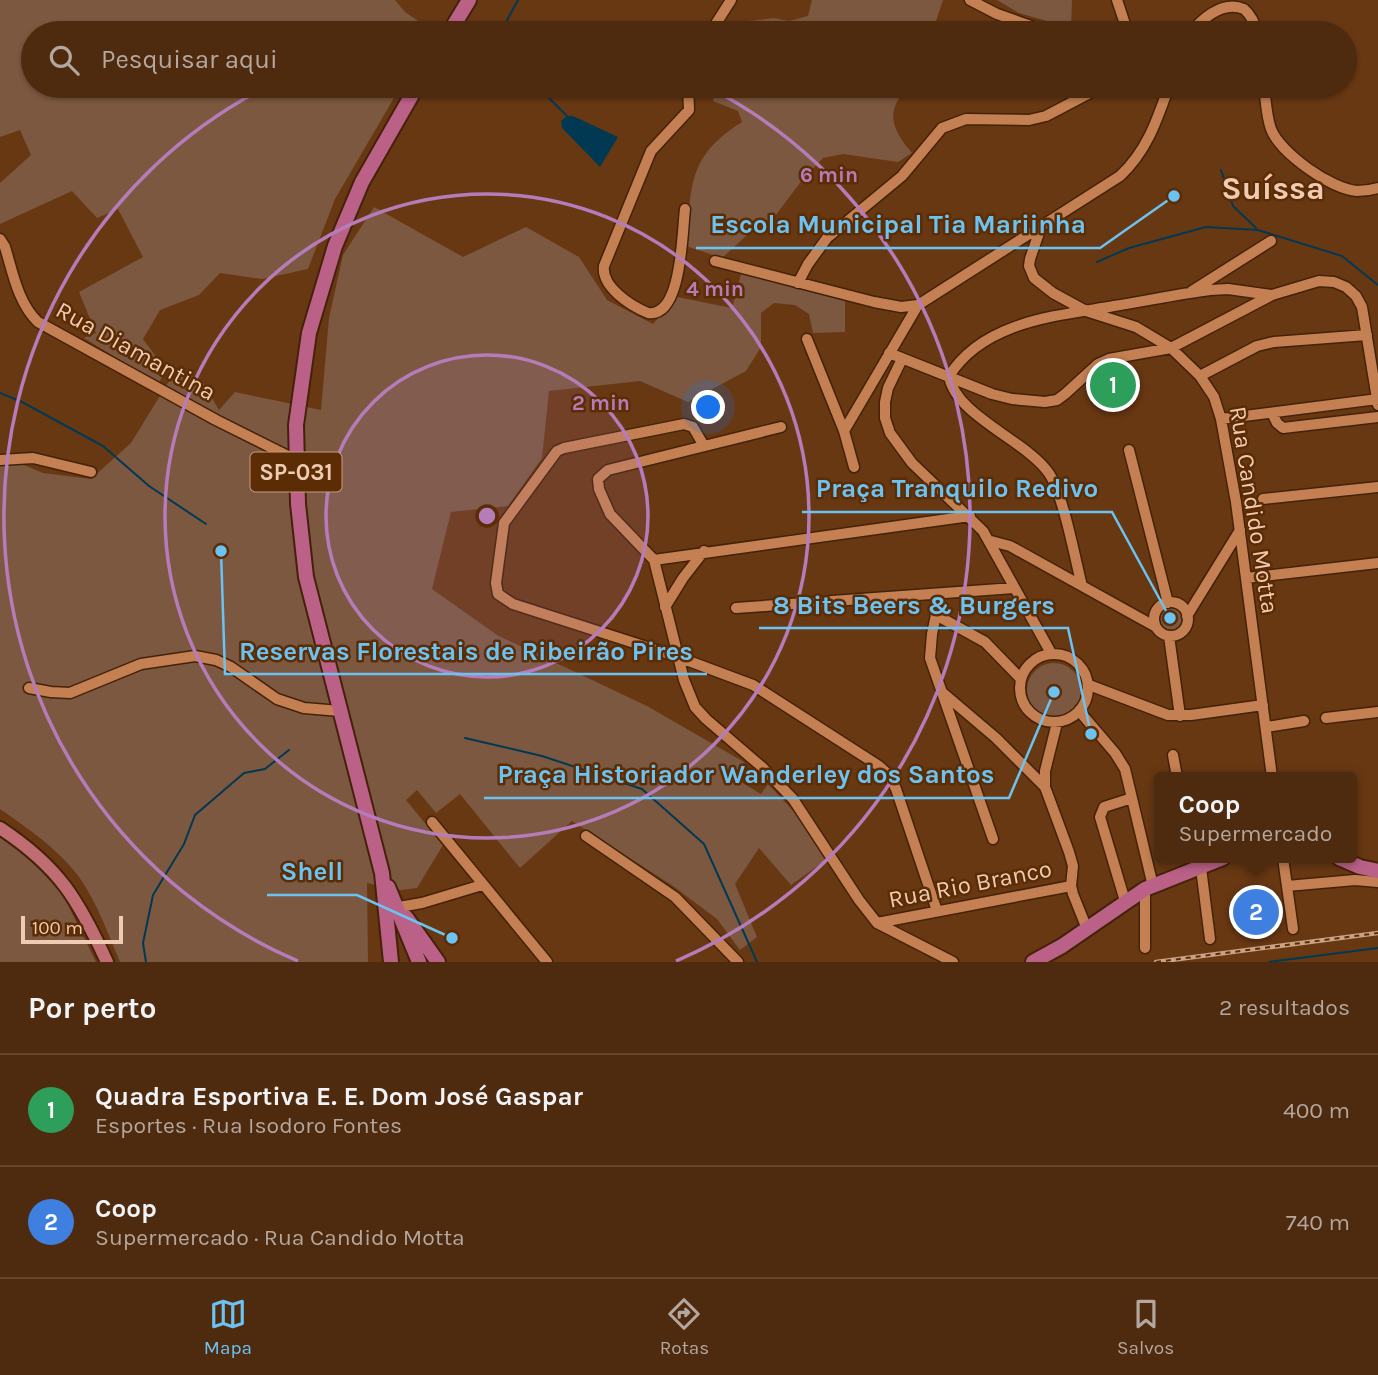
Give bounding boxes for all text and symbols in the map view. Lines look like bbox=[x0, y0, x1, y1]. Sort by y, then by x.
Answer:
search box bbox=[21, 21, 1357, 98]
icon: search bbox=[45, 41, 83, 79]
text: Pesquisar aqui bbox=[101, 44, 278, 75]
text: 6 min bbox=[800, 163, 858, 187]
district label: Suíssa bbox=[1221, 170, 1325, 207]
callout: Escola Municipal Tia Mariinha bbox=[696, 201, 1100, 248]
text: Escola Municipal Tia Mariinha bbox=[710, 209, 1086, 240]
text: 4 min bbox=[686, 277, 744, 301]
street label: Rua Diamantina bbox=[51, 296, 221, 406]
pin: 1 bbox=[1090, 359, 1136, 411]
your location bbox=[691, 390, 725, 424]
text: 2 min bbox=[572, 391, 630, 415]
street label: Rua Candido Motta bbox=[1224, 404, 1284, 616]
road number: SP-031 bbox=[250, 452, 342, 492]
callout: Praça Tranquilo Redivo bbox=[802, 465, 1112, 512]
text: Praça Tranquilo Redivo bbox=[816, 473, 1098, 504]
centre of rings bbox=[475, 504, 499, 528]
callout: 8 Bits Beers & Burgers bbox=[759, 581, 1068, 628]
text: 8 Bits Beers & Burgers bbox=[773, 590, 1055, 621]
callout: Reservas Florestais de Ribeirão Pires bbox=[225, 627, 707, 674]
text: Reservas Florestais de Ribeirão Pires bbox=[239, 636, 693, 667]
callout: Praça Historiador Wanderley dos Santos bbox=[484, 751, 1009, 798]
text: Praça Historiador Wanderley dos Santos bbox=[498, 759, 994, 790]
popup bbox=[1154, 772, 1357, 863]
text: Coop bbox=[1179, 789, 1240, 820]
text: Supermercado bbox=[1179, 820, 1332, 847]
callout: Shell bbox=[267, 848, 357, 895]
street label: Rua Rio Branco bbox=[886, 854, 1054, 914]
text: Shell bbox=[281, 856, 343, 887]
pin: 2 bbox=[1233, 886, 1279, 938]
scale bar bbox=[21, 913, 122, 945]
text: 100 m bbox=[32, 917, 83, 939]
text: Por perto bbox=[28, 990, 157, 1026]
text: 2 resultados bbox=[1219, 994, 1350, 1021]
text: Quadra Esportiva E. E. Dom José Gaspar bbox=[95, 1081, 583, 1112]
text: 1 bbox=[47, 1097, 55, 1124]
text: 400 m bbox=[1283, 1097, 1350, 1124]
text: Esportes · Rua Isodoro Fontes bbox=[95, 1112, 402, 1139]
text: Coop bbox=[95, 1193, 157, 1224]
text: 2 bbox=[44, 1209, 58, 1236]
text: 740 m bbox=[1286, 1209, 1350, 1236]
text: Supermercado · Rua Candido Motta bbox=[95, 1224, 465, 1251]
tab: Mapa bbox=[204, 1295, 252, 1359]
tab: Rotas bbox=[660, 1295, 709, 1359]
tab: Salvos bbox=[1117, 1295, 1174, 1359]

